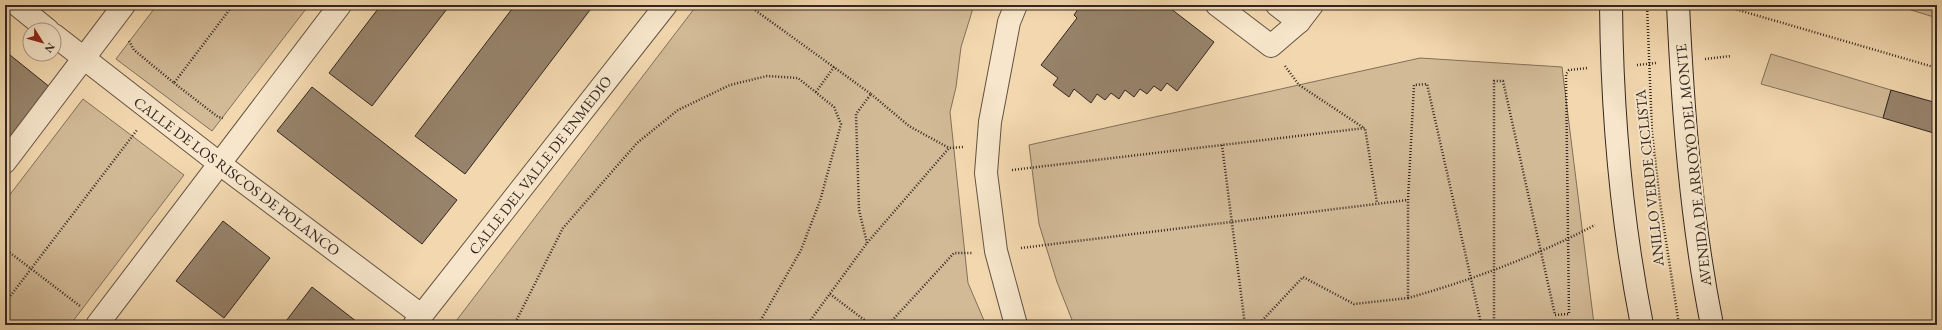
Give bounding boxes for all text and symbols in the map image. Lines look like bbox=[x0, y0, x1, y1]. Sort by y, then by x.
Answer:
north arrow bbox=[22, 22, 62, 62]
text: N bbox=[42, 40, 58, 56]
street label: AVENIDA DE ARROYO DEL MONTE bbox=[1671, 42, 1715, 288]
street label: CALLE DEL VALLE DE ENMEDIO bbox=[464, 72, 616, 258]
street label: ANILLO VERDE CICLISTA bbox=[1630, 88, 1668, 268]
street label: CALLE DE LOS RISCOS DE POLANCO bbox=[130, 92, 344, 260]

